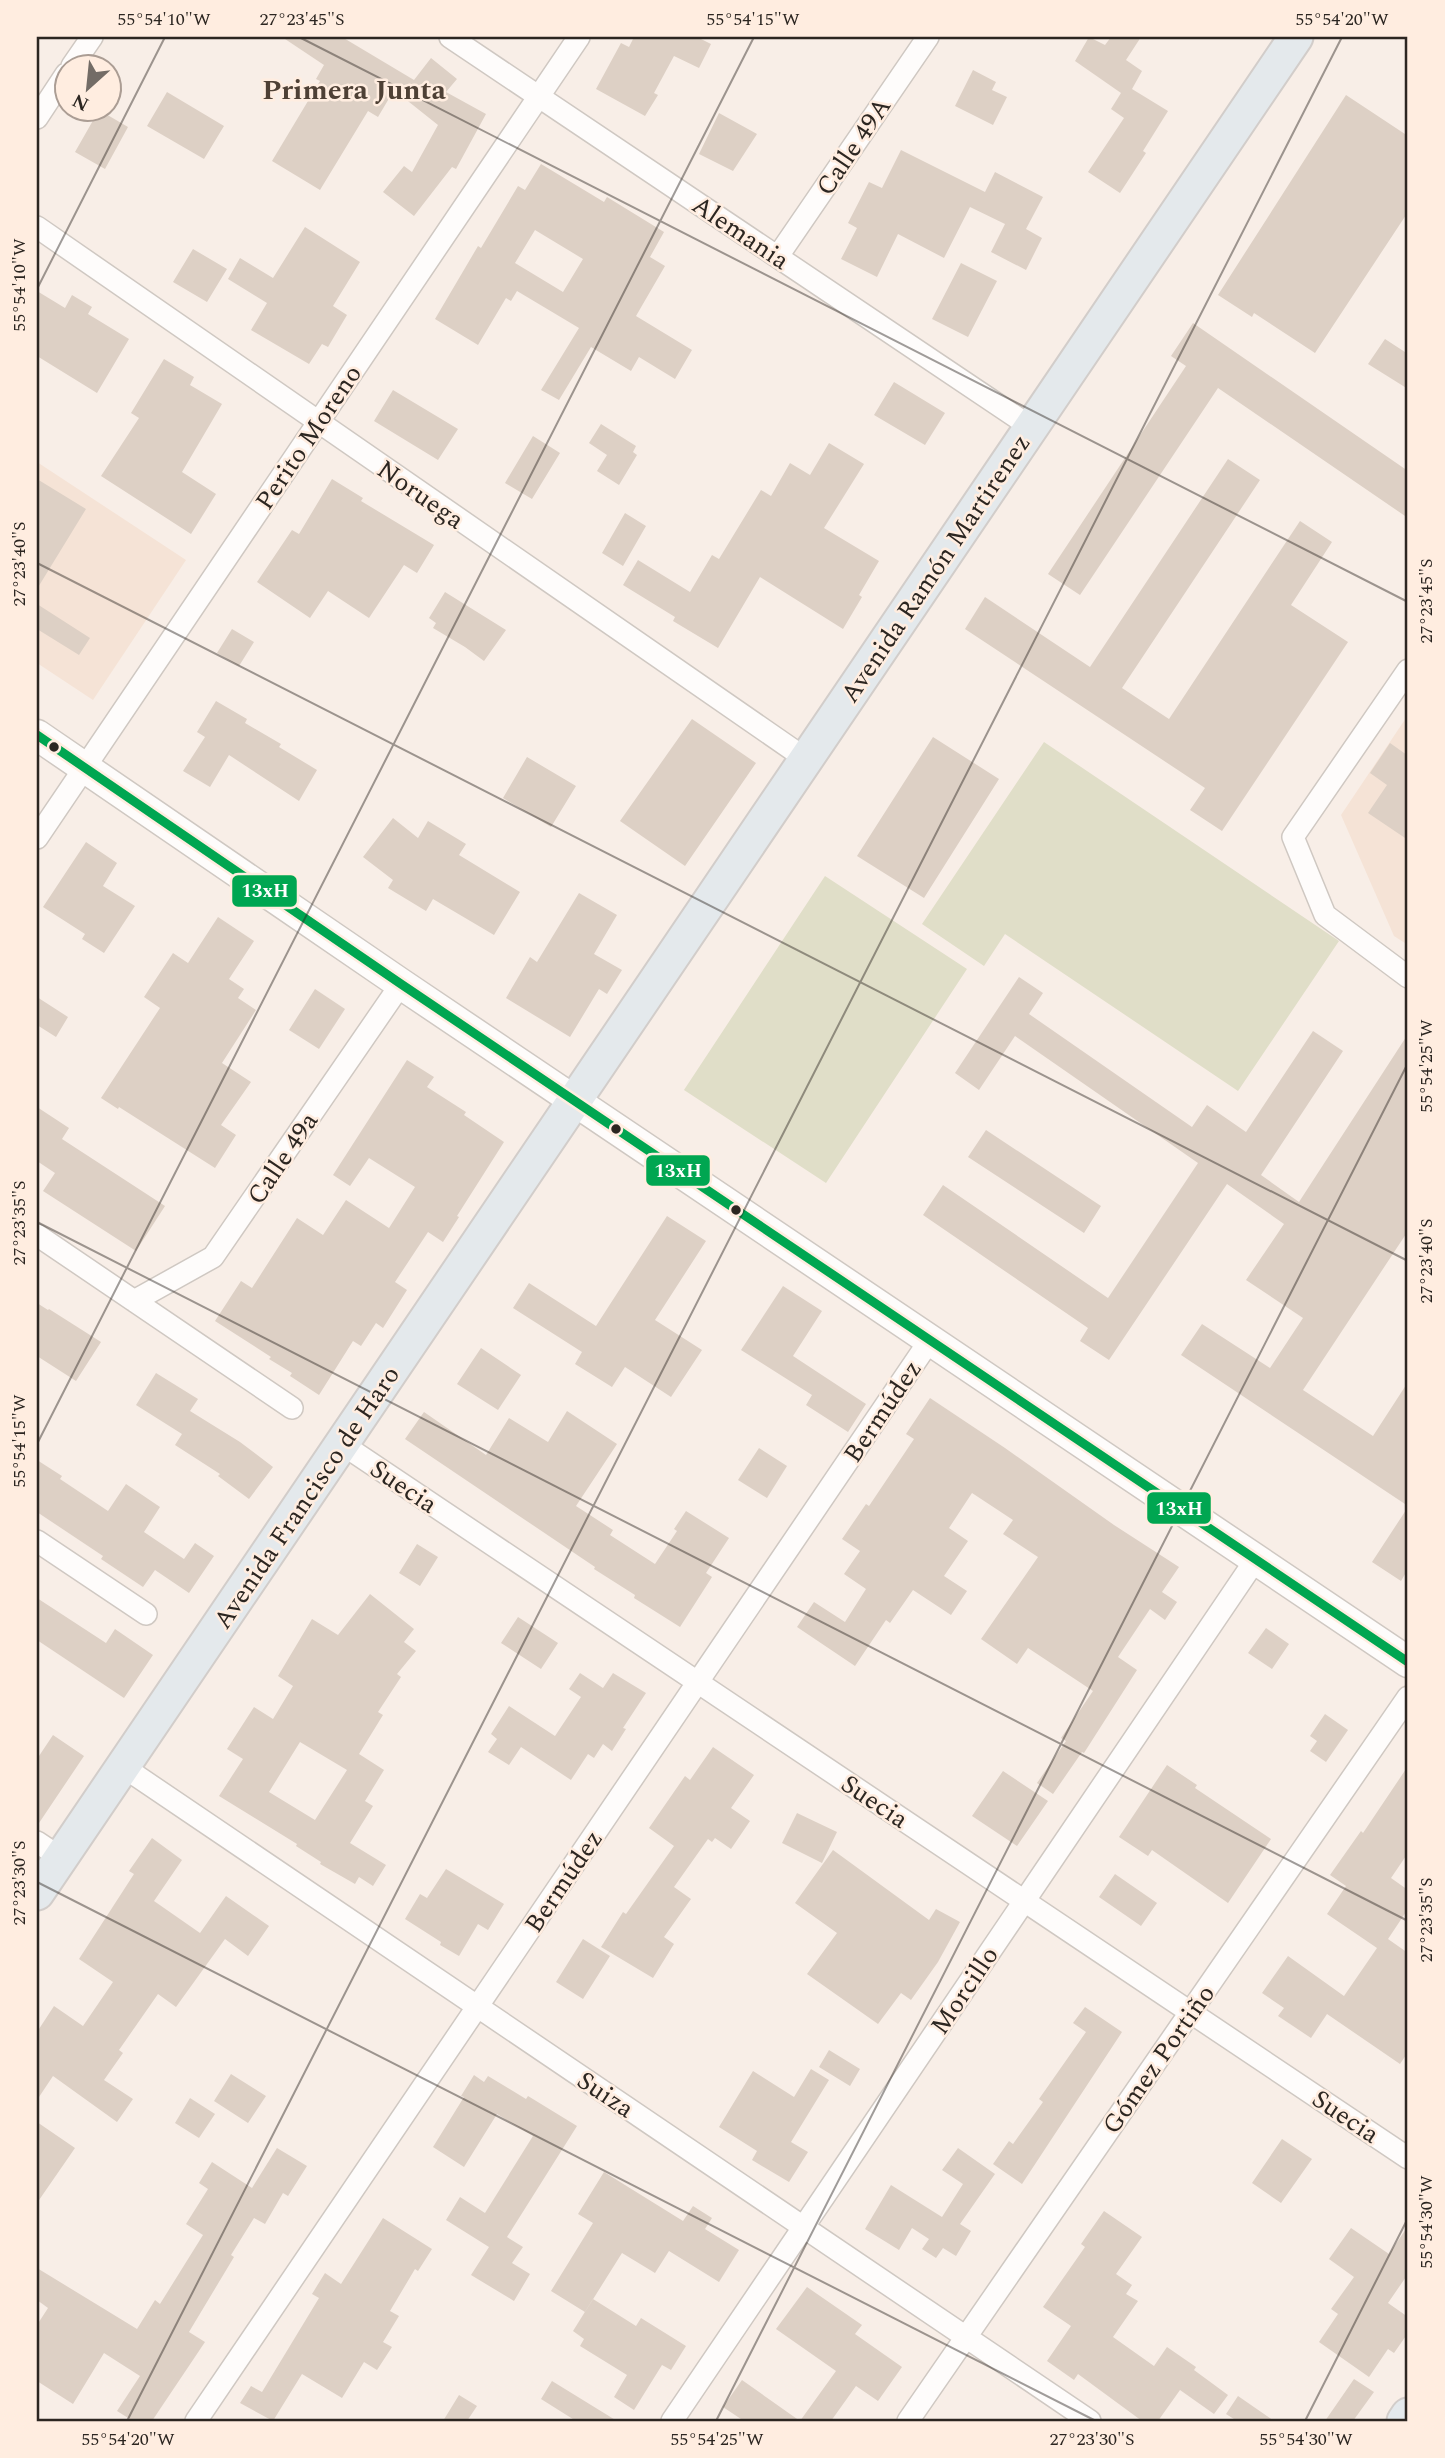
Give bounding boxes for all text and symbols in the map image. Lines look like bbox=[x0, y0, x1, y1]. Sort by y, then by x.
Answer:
text: 55°54'10"W bbox=[117, 6, 211, 33]
text: 27°23'45"S bbox=[259, 6, 345, 33]
text: 55°54'15"W bbox=[706, 6, 800, 33]
text: 55°54'20"W bbox=[1295, 6, 1389, 33]
north arrow bbox=[52, 52, 122, 122]
district label: Primera Junta bbox=[262, 69, 446, 112]
text: N bbox=[67, 85, 94, 118]
street label: Calle 49A bbox=[806, 89, 902, 204]
street label: Alemania bbox=[684, 185, 798, 280]
text: 55°54'10"W bbox=[6, 238, 33, 332]
street label: Perito Moreno bbox=[245, 357, 372, 518]
street label: Avenida Ramón Martirenez bbox=[831, 426, 1041, 711]
street label: Noruega bbox=[368, 450, 473, 540]
text: 27°23'40"S bbox=[6, 521, 33, 607]
text: 27°23'45"S bbox=[1413, 558, 1440, 644]
unlabelled marker bbox=[47, 740, 61, 754]
line badge: 13xH bbox=[231, 874, 298, 908]
text: 13xH bbox=[241, 877, 289, 906]
text: 55°54'25"W bbox=[1413, 1019, 1440, 1113]
street label: Calle 49a bbox=[237, 1104, 329, 1213]
unlabelled marker bbox=[609, 1122, 623, 1136]
line badge: 13xH bbox=[645, 1154, 711, 1187]
text: 13xH bbox=[654, 1157, 702, 1186]
text: 27°23'35"S bbox=[6, 1180, 33, 1266]
unlabelled marker bbox=[729, 1203, 743, 1217]
text: 27°23'40"S bbox=[1413, 1218, 1440, 1304]
street label: Bermúdez bbox=[834, 1352, 932, 1471]
street label: Avenida Francisco de Haro bbox=[203, 1358, 410, 1637]
text: 55°54'15"W bbox=[6, 1394, 33, 1488]
street label: Suecia bbox=[361, 1449, 446, 1524]
line badge: 13xH bbox=[1146, 1491, 1212, 1525]
text: 13xH bbox=[1155, 1495, 1203, 1524]
street label: Suecia bbox=[832, 1764, 917, 1839]
street label: Bermúdez bbox=[515, 1822, 613, 1941]
text: 27°23'30"S bbox=[6, 1840, 33, 1926]
text: 27°23'35"S bbox=[1413, 1877, 1440, 1963]
street label: Morcillo bbox=[921, 1938, 1009, 2043]
street label: Gómez Portiño bbox=[1092, 1976, 1225, 2143]
street label: Suiza bbox=[569, 2061, 642, 2129]
street label: Suecia bbox=[1303, 2079, 1388, 2154]
text: 55°54'30"W bbox=[1413, 2175, 1440, 2269]
text: 55°54'20"W bbox=[81, 2426, 175, 2453]
text: 55°54'25"W bbox=[670, 2426, 764, 2453]
text: 27°23'30"S bbox=[1049, 2426, 1135, 2453]
text: 55°54'30"W bbox=[1259, 2426, 1353, 2453]

